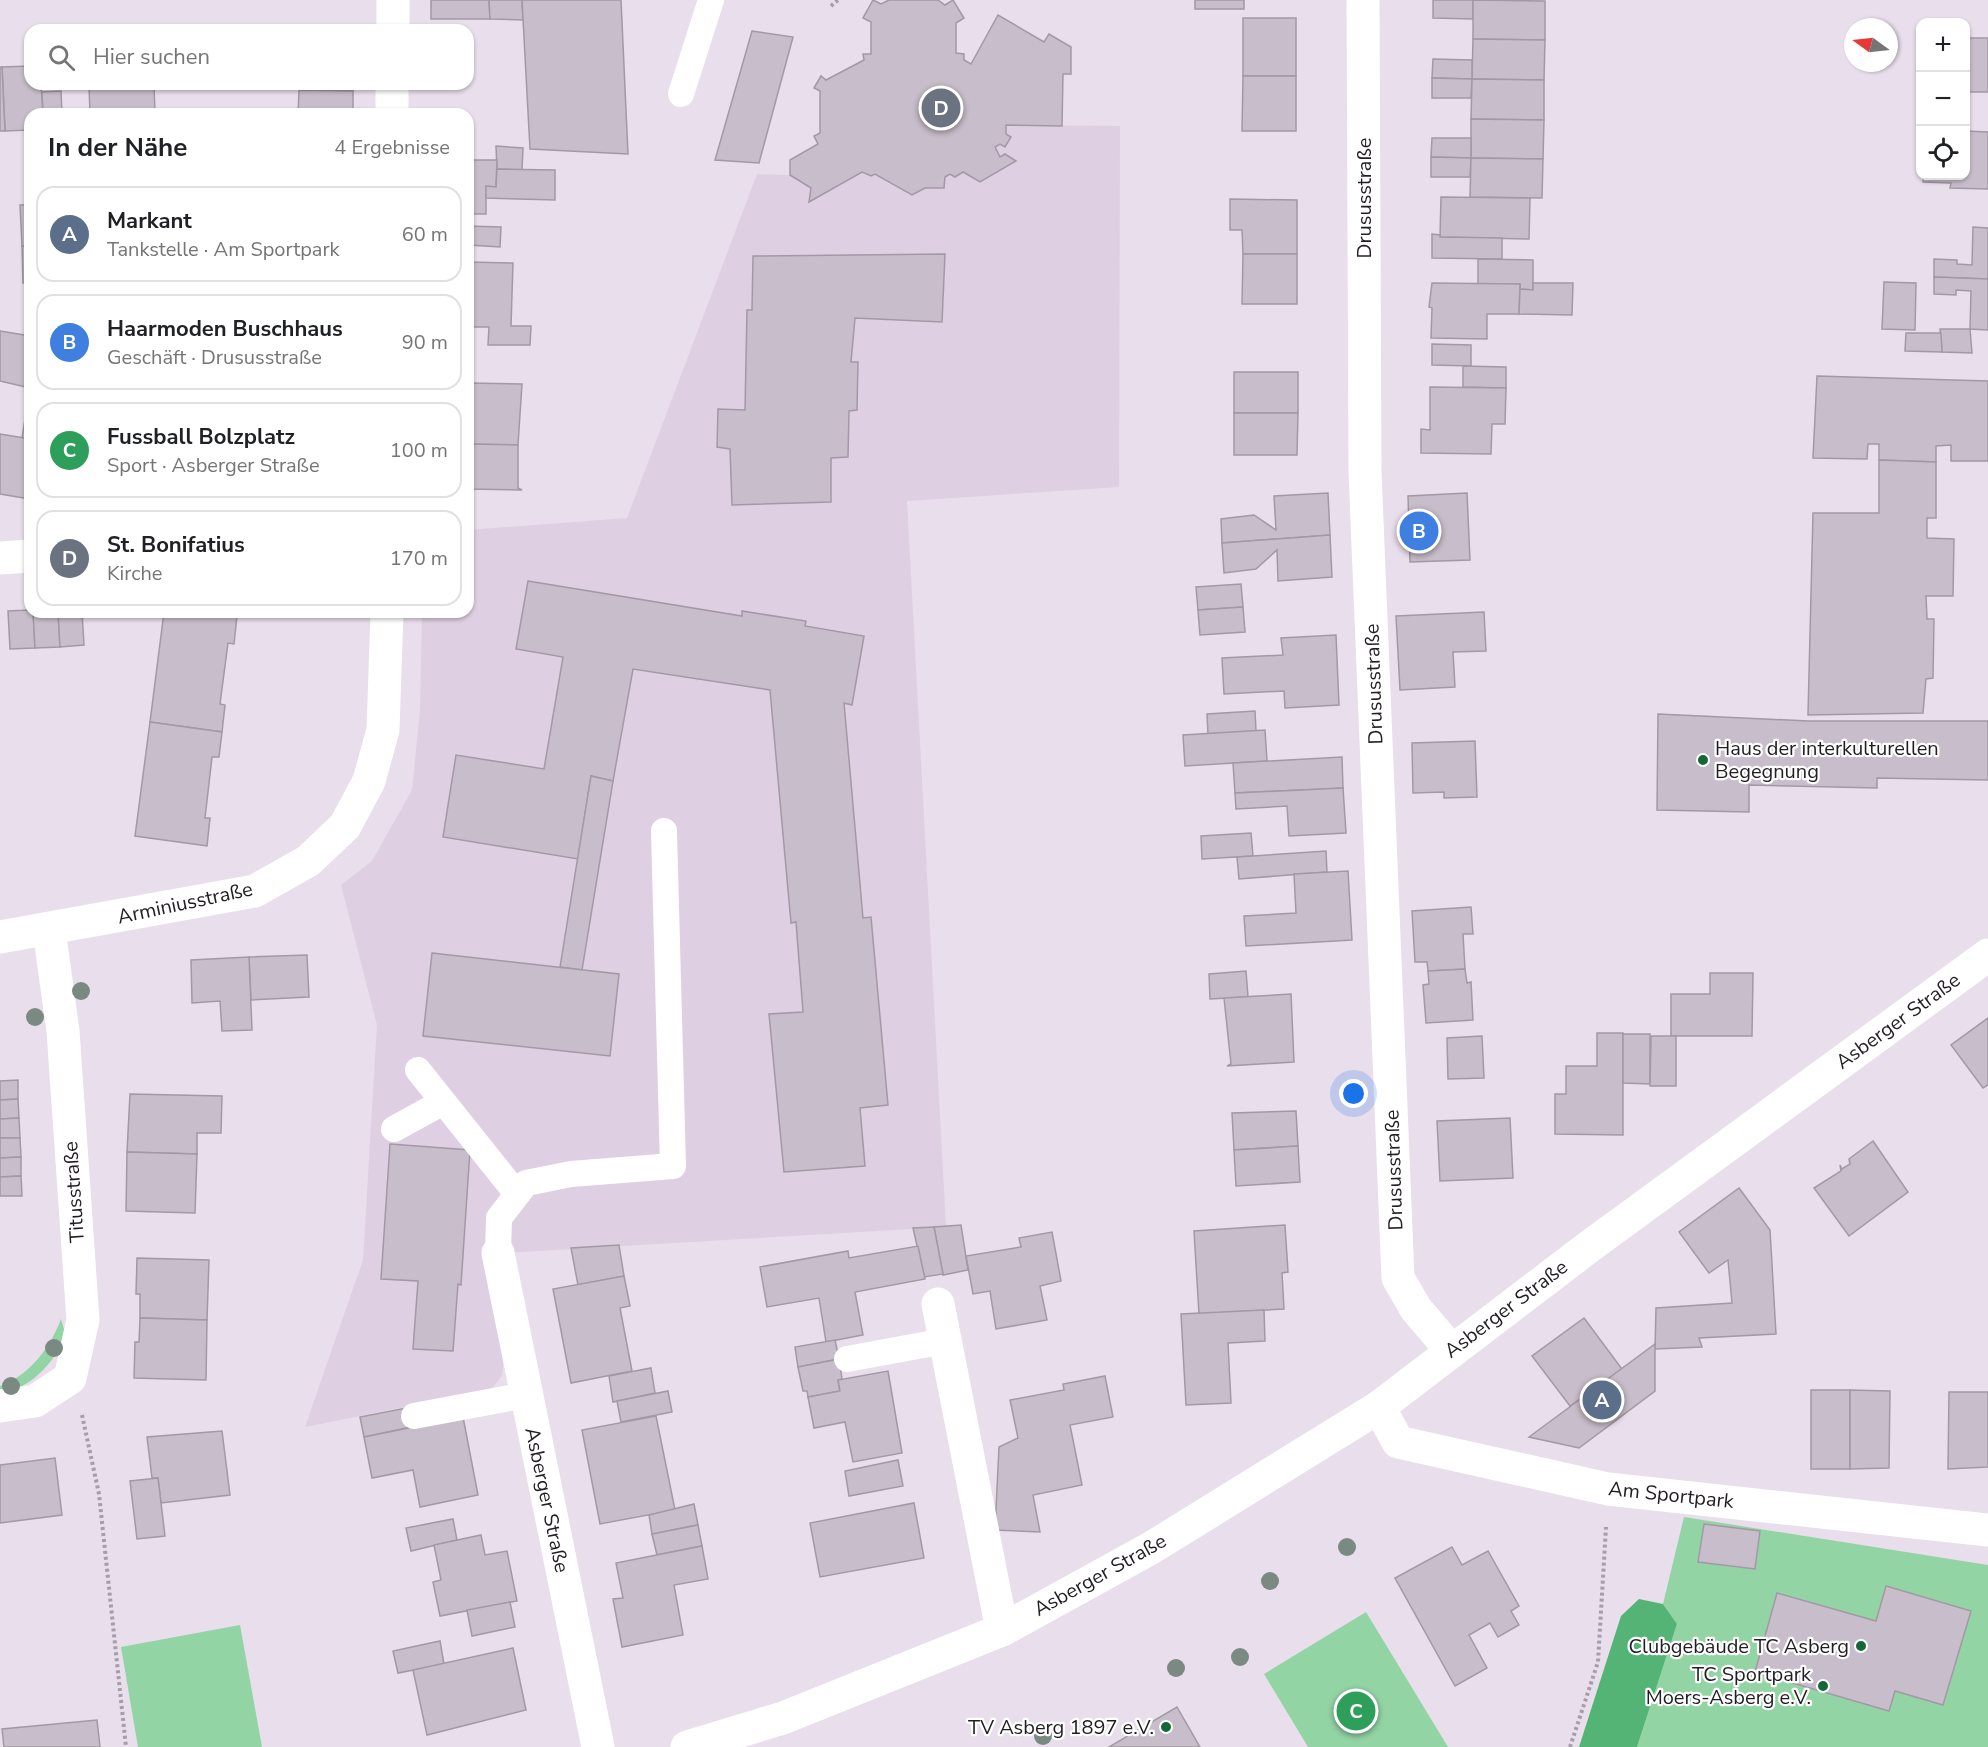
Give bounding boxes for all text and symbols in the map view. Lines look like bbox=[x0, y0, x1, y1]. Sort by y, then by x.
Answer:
north arrow bbox=[1844, 18, 1898, 72]
map controls bbox=[1916, 18, 1970, 180]
button: + bbox=[1916, 18, 1970, 72]
search box bbox=[24, 24, 474, 90]
icon: search bbox=[45, 41, 78, 74]
text: Hier suchen bbox=[93, 42, 210, 72]
button: − bbox=[1916, 72, 1970, 126]
pin: D bbox=[922, 86, 960, 130]
button: locate bbox=[1916, 126, 1970, 180]
text: In der Nähe bbox=[48, 130, 187, 165]
text: 4 Ergebnisse bbox=[334, 134, 450, 161]
street label: Drususstraße bbox=[1351, 138, 1378, 258]
text: Markant bbox=[107, 206, 192, 236]
text: A bbox=[62, 221, 77, 248]
text: 60 m bbox=[402, 221, 448, 248]
text: Tankstelle · Am Sportpark bbox=[107, 236, 340, 263]
text: Haarmoden Buschhaus bbox=[107, 314, 343, 344]
text: B bbox=[63, 329, 76, 356]
text: 90 m bbox=[402, 329, 448, 356]
text: Geschäft · Drususstraße bbox=[107, 344, 322, 371]
text: Fussball Bolzplatz bbox=[107, 422, 295, 452]
text: C bbox=[63, 437, 76, 464]
text: 100 m bbox=[390, 437, 448, 464]
text: Sport · Asberger Straße bbox=[107, 452, 320, 479]
pin: B bbox=[1400, 508, 1438, 554]
text: St. Bonifatius bbox=[107, 530, 245, 560]
text: D bbox=[62, 545, 77, 572]
text: 170 m bbox=[390, 545, 448, 572]
text: Kirche bbox=[107, 560, 162, 587]
street label: Drususstraße bbox=[1358, 623, 1390, 745]
place label: Haus der interkulturellen Begegnung bbox=[1715, 735, 1939, 785]
marker: Haus der interkulturellen Begegnung bbox=[1696, 753, 1710, 767]
street label: Arminiusstraße bbox=[115, 876, 255, 930]
street label: Asberger Straße bbox=[1830, 967, 1966, 1075]
your location bbox=[1339, 1079, 1368, 1108]
street label: Drususstraße bbox=[1378, 1109, 1410, 1231]
street label: Titusstraße bbox=[57, 1140, 91, 1244]
street label: Asberger Straße bbox=[1439, 1254, 1573, 1364]
pin: A bbox=[1582, 1378, 1622, 1422]
street label: Asberger Straße bbox=[518, 1425, 576, 1575]
street label: Am Sportpark bbox=[1607, 1475, 1736, 1515]
street label: Asberger Straße bbox=[1029, 1527, 1171, 1623]
place label: Clubgebäude TC Asberg bbox=[1629, 1633, 1849, 1660]
marker: Clubgebäude TC Asberg bbox=[1854, 1639, 1868, 1653]
place label: TC Sportpark Moers-Asberg e.V. bbox=[1646, 1661, 1812, 1711]
marker: TC Sportpark Moers-Asberg e.V. bbox=[1816, 1679, 1830, 1693]
pin: C bbox=[1336, 1688, 1376, 1734]
place label: TV Asberg 1897 e.V. bbox=[968, 1714, 1154, 1741]
marker: TV Asberg 1897 e.V. bbox=[1159, 1720, 1173, 1734]

